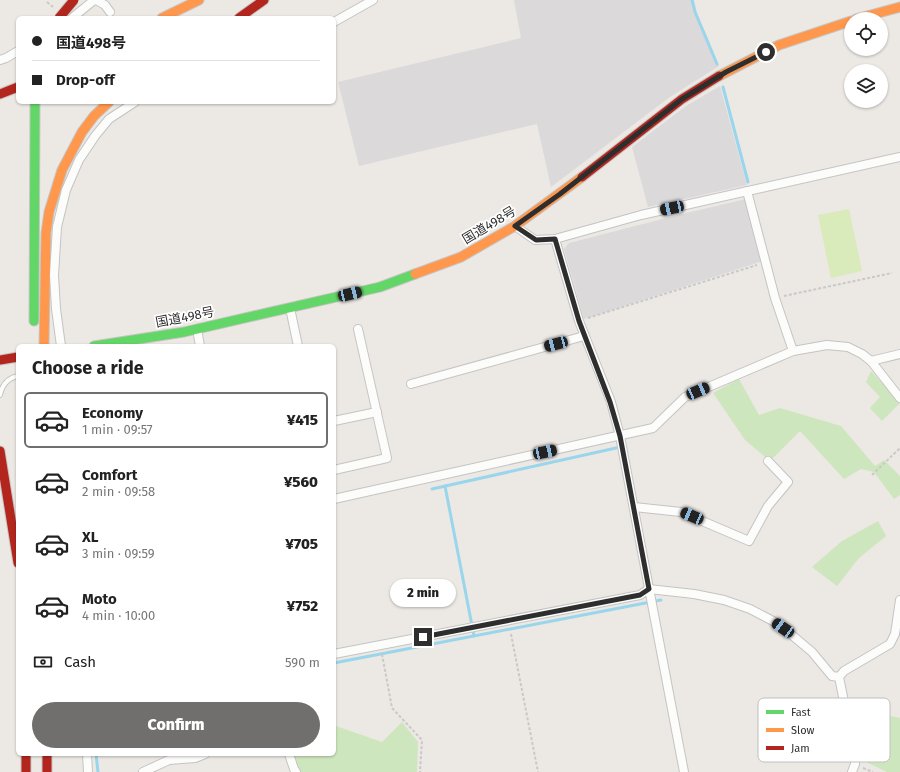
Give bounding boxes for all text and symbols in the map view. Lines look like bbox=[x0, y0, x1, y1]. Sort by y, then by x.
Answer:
map controls bbox=[844, 12, 888, 108]
button: locate bbox=[844, 12, 888, 56]
text: 国道498号 bbox=[56, 34, 126, 52]
route start bbox=[757, 43, 775, 61]
button: layers bbox=[844, 64, 888, 108]
text: Drop-off bbox=[56, 71, 115, 89]
car bbox=[659, 200, 685, 216]
street label: 国道498号 bbox=[460, 203, 518, 247]
car bbox=[337, 285, 363, 303]
street label: 国道498号 bbox=[154, 304, 216, 330]
car bbox=[543, 335, 569, 353]
text: Choose a ride bbox=[32, 357, 144, 379]
car bbox=[685, 381, 711, 401]
icon: car bbox=[34, 402, 70, 438]
text: Economy bbox=[82, 404, 143, 422]
text: ¥415 bbox=[287, 411, 318, 429]
text: 1 min · 09:57 bbox=[82, 422, 153, 437]
car bbox=[532, 444, 558, 460]
icon: car bbox=[34, 464, 70, 500]
text: Comfort bbox=[82, 466, 138, 484]
text: ¥560 bbox=[284, 473, 318, 491]
text: 2 min · 09:58 bbox=[82, 484, 155, 499]
car bbox=[679, 506, 705, 526]
icon: car bbox=[34, 526, 70, 562]
text: XL bbox=[82, 528, 98, 546]
text: ¥705 bbox=[285, 535, 318, 553]
text: 3 min · 09:59 bbox=[82, 546, 155, 561]
callout: 2 min bbox=[390, 579, 456, 607]
text: 2 min bbox=[407, 585, 439, 600]
icon: car bbox=[34, 588, 70, 624]
text: Moto bbox=[82, 590, 117, 608]
text: ¥752 bbox=[287, 597, 318, 615]
text: 4 min · 10:00 bbox=[82, 608, 155, 623]
car bbox=[770, 616, 796, 640]
route end bbox=[414, 628, 432, 646]
icon: cash bbox=[32, 651, 54, 673]
text: Cash bbox=[64, 653, 96, 671]
text: 590 m bbox=[285, 655, 320, 670]
legend bbox=[758, 698, 890, 762]
button: Confirm bbox=[32, 702, 320, 748]
text: Fast bbox=[791, 706, 811, 719]
text: Slow bbox=[791, 724, 815, 737]
text: Jam bbox=[791, 742, 810, 755]

